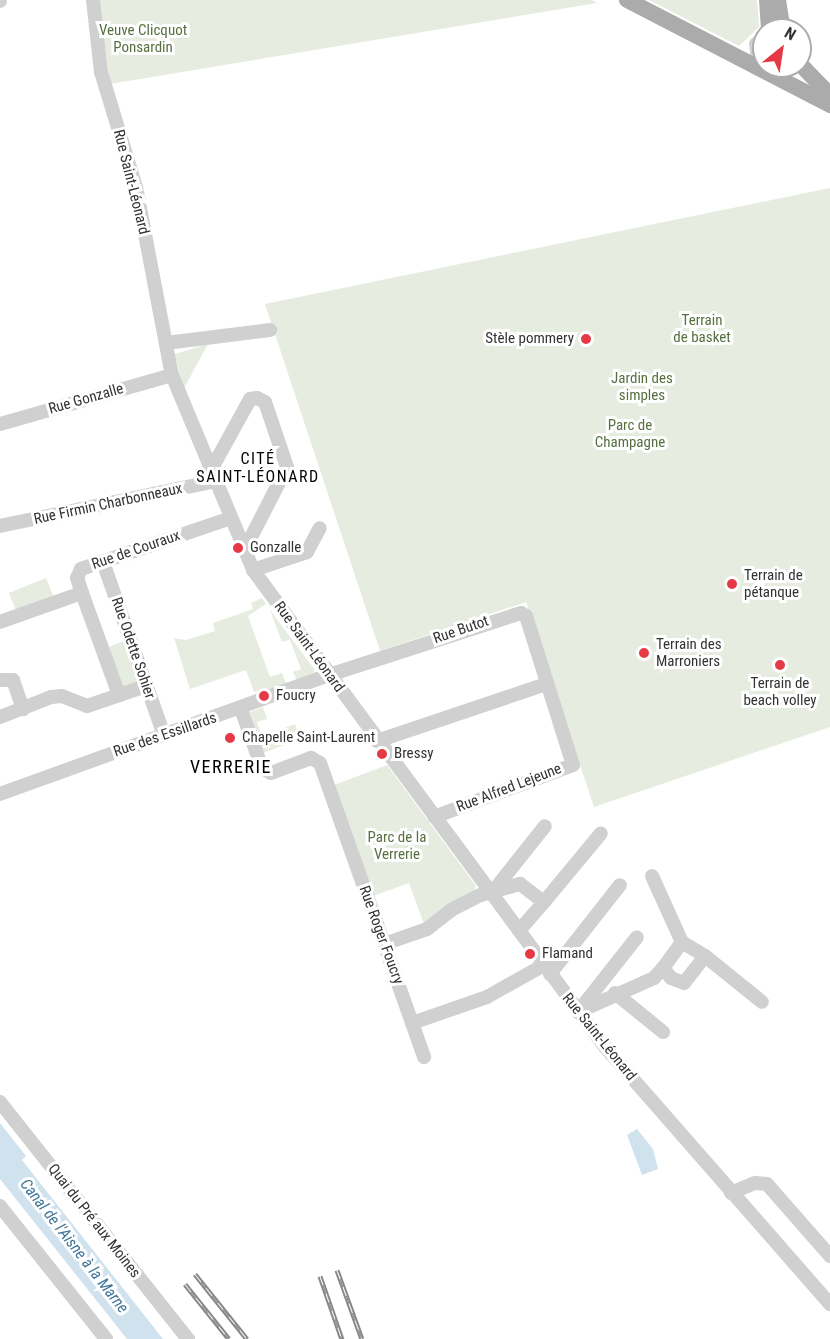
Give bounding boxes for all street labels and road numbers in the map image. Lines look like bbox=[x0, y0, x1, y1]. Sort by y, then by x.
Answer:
street label: Rue Saint-Léonard bbox=[109, 128, 153, 236]
street label: Rue Gonzalle bbox=[46, 380, 126, 418]
street label: Rue Firmin Charbonneaux bbox=[32, 479, 184, 529]
street label: Rue de Couraux bbox=[89, 526, 183, 574]
street label: Rue Odette Sohier bbox=[107, 595, 159, 701]
street label: Rue Saint-Léonard bbox=[270, 598, 348, 696]
street label: Rue Butot bbox=[431, 612, 491, 648]
street label: Rue des Essillards bbox=[111, 709, 219, 761]
street label: Rue Alfred Lejeune bbox=[454, 760, 564, 816]
street label: Rue Roger Foucry bbox=[355, 883, 407, 987]
street label: Rue Saint-Léonard bbox=[558, 990, 640, 1084]
street label: Quai du Pré aux Moines bbox=[44, 1160, 144, 1282]

